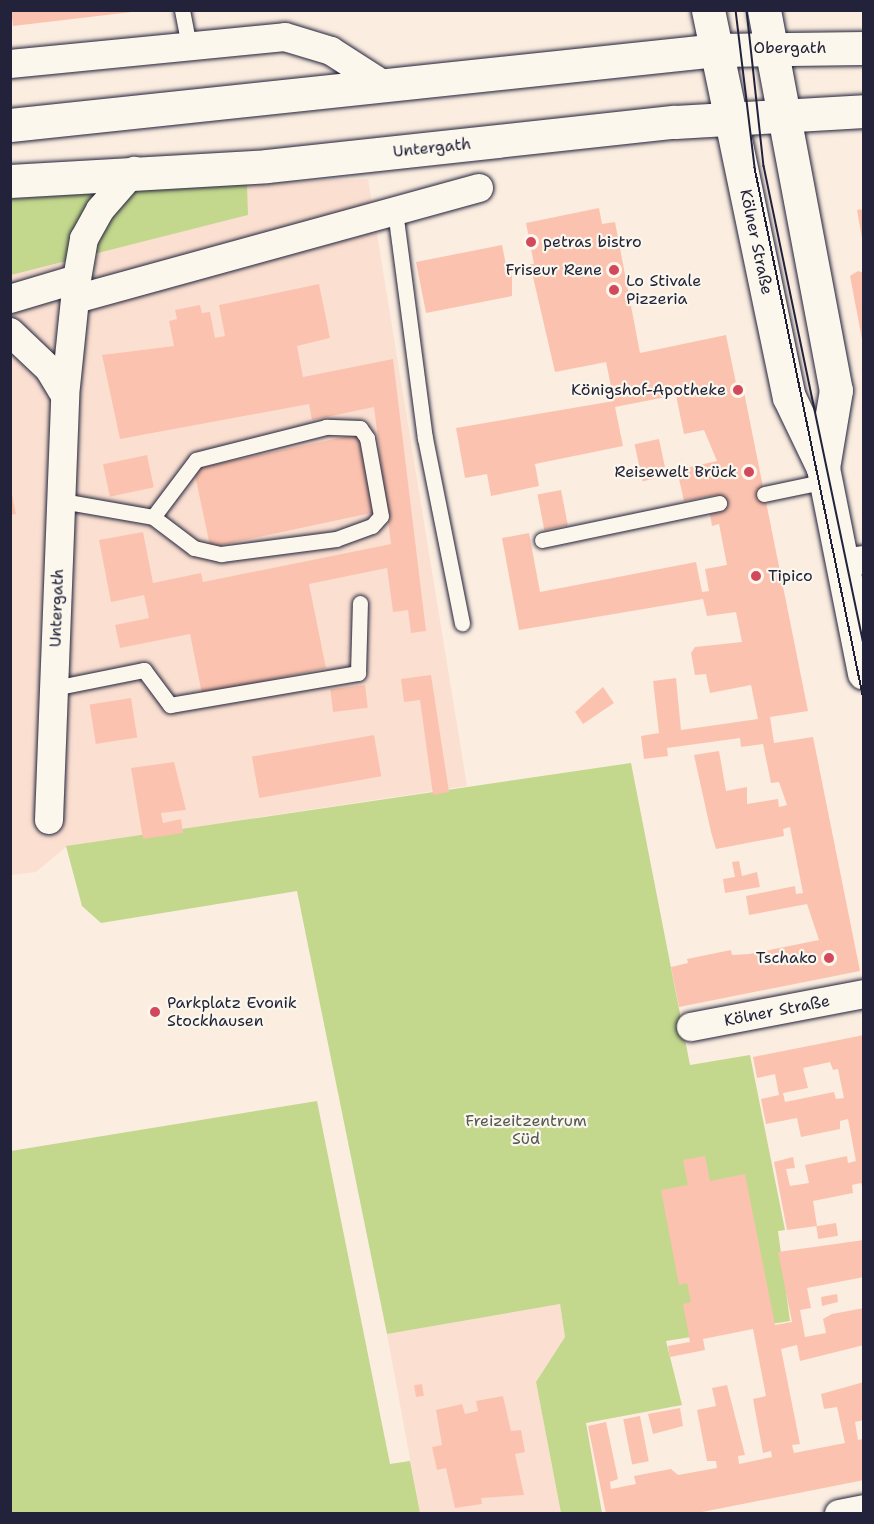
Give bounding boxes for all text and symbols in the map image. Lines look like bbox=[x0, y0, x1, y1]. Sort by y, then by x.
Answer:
street label: Obergath bbox=[754, 38, 826, 58]
street label: Untergath bbox=[392, 134, 472, 162]
street label: Kölner Straße bbox=[735, 188, 777, 296]
place label: petras bistro bbox=[543, 232, 642, 252]
marker: petras bistro bbox=[524, 235, 538, 249]
place label: Friseur Rene bbox=[505, 260, 602, 280]
marker: Friseur Rene bbox=[607, 263, 621, 277]
place label: Lo Stivale Pizzeria bbox=[626, 271, 701, 309]
marker: Lo Stivale Pizzeria bbox=[607, 283, 621, 297]
place label: Königshof-Apotheke bbox=[571, 380, 726, 400]
marker: Königshof-Apotheke bbox=[731, 383, 745, 397]
place label: Reisewelt Brück bbox=[615, 462, 737, 482]
marker: Reisewelt Brück bbox=[742, 465, 756, 479]
place label: Tipico bbox=[768, 566, 813, 586]
street label: Untergath bbox=[46, 568, 68, 648]
marker: Tipico bbox=[749, 569, 763, 583]
place label: Tschako bbox=[756, 948, 817, 968]
marker: Tschako bbox=[822, 951, 836, 965]
street label: Kölner Straße bbox=[723, 991, 831, 1031]
place label: Parkplatz Evonik Stockhausen bbox=[167, 993, 297, 1031]
marker: Parkplatz Evonik Stockhausen bbox=[148, 1005, 162, 1019]
park label: Freizeitzentrum Süd bbox=[465, 1111, 587, 1149]

